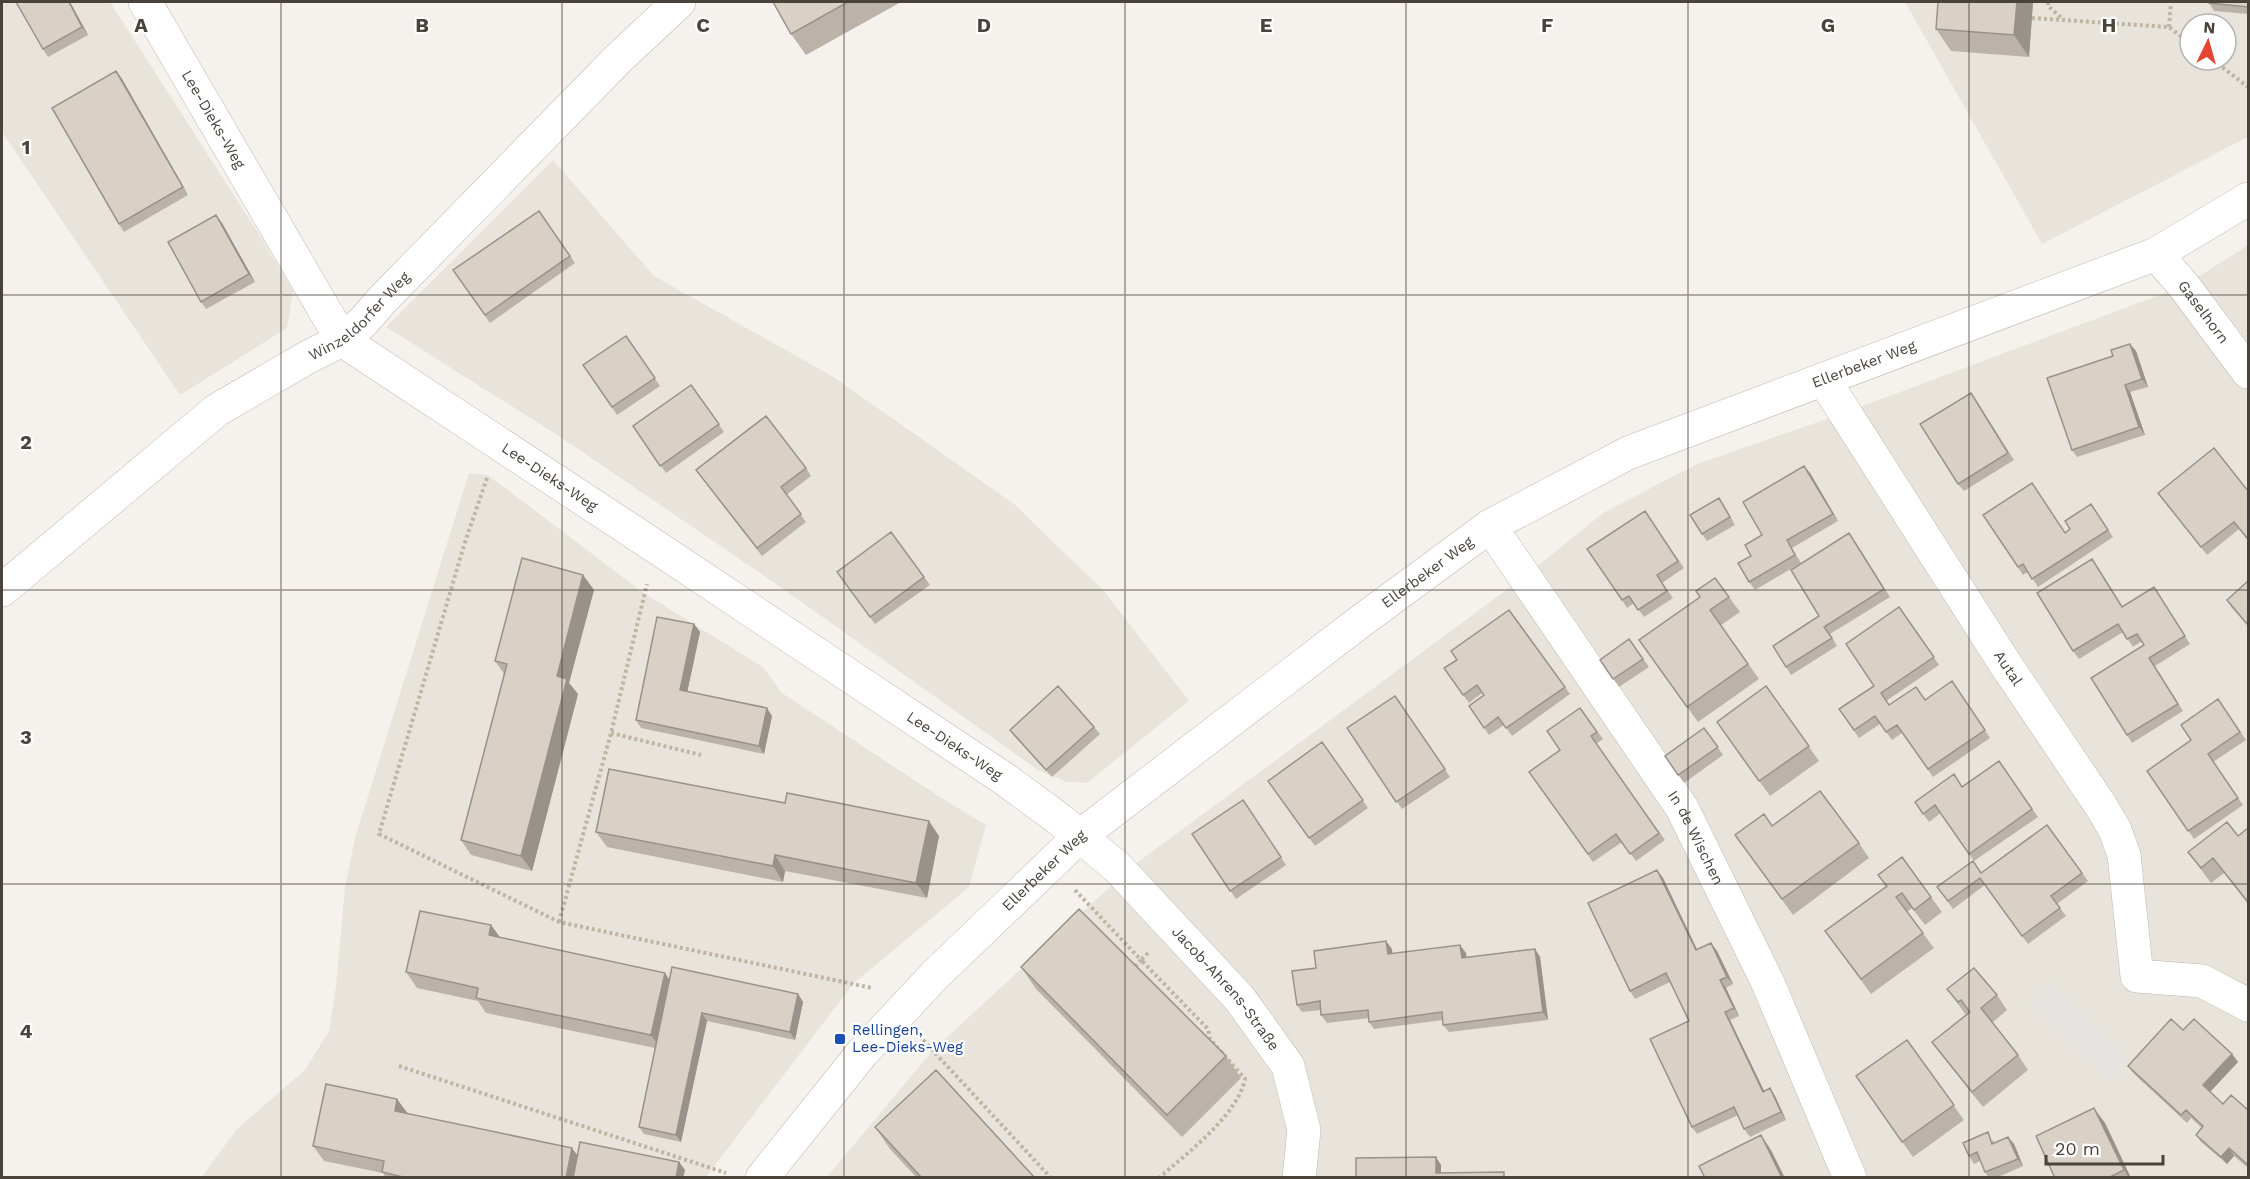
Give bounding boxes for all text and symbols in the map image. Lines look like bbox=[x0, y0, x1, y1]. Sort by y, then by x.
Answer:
north arrow bbox=[2178, 12, 2238, 72]
text: A bbox=[134, 13, 148, 37]
text: B bbox=[415, 13, 429, 37]
text: C bbox=[696, 13, 710, 37]
text: D bbox=[977, 13, 991, 37]
text: E bbox=[1260, 13, 1272, 37]
text: F bbox=[1541, 13, 1553, 37]
text: G bbox=[1821, 13, 1835, 37]
text: H bbox=[2102, 13, 2116, 37]
text: N bbox=[2203, 18, 2216, 38]
street label: Lee-Dieks-Weg bbox=[178, 67, 249, 172]
text: 1 bbox=[22, 135, 30, 159]
street label: Winzeldorfer Weg bbox=[306, 268, 414, 364]
street label: Gaselhorn bbox=[2174, 277, 2233, 347]
street label: Ellerbeker Weg bbox=[1809, 336, 1918, 392]
text: 2 bbox=[20, 430, 32, 454]
street label: Lee-Dieks-Weg bbox=[498, 439, 601, 515]
street label: Ellerbeker Weg bbox=[1378, 532, 1477, 612]
street label: Autal bbox=[1990, 647, 2027, 689]
street label: Lee-Dieks-Weg bbox=[903, 708, 1006, 784]
text: 3 bbox=[20, 725, 32, 749]
street label: In de Wischen bbox=[1664, 787, 1727, 888]
street label: Ellerbeker Weg bbox=[998, 826, 1089, 915]
street label: Jacob-Ahrens-Straße bbox=[1168, 923, 1283, 1054]
text: 4 bbox=[20, 1019, 33, 1043]
place label: Rellingen, Lee-Dieks-Weg bbox=[852, 1021, 963, 1056]
marker: Rellingen, Lee-Dieks-Weg bbox=[833, 1032, 847, 1046]
scale bar bbox=[2046, 1128, 2163, 1166]
text: 20 m bbox=[2055, 1138, 2100, 1159]

